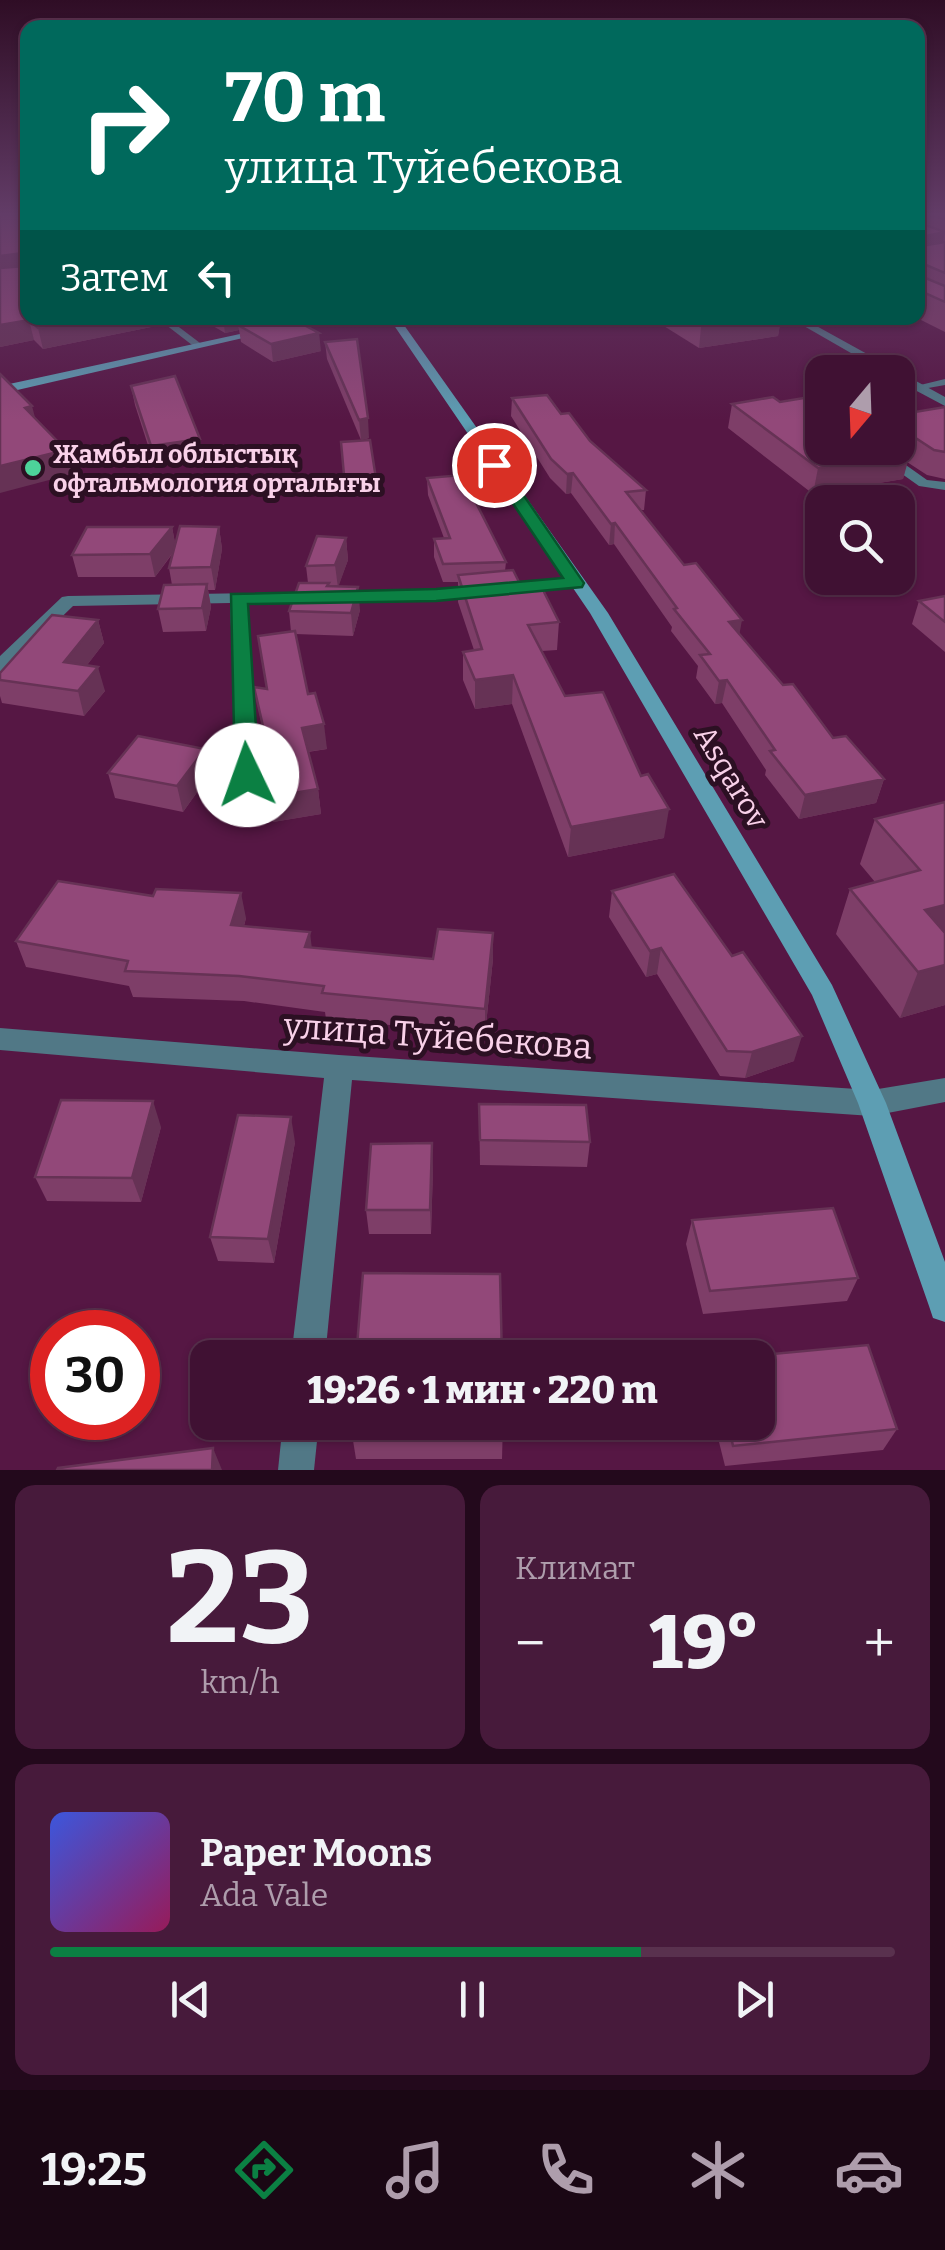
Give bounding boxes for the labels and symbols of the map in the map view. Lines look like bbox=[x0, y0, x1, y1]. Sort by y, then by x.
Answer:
north arrow bbox=[805, 355, 915, 465]
pin bbox=[452, 423, 537, 508]
place label: Жамбыл облыстық офтальмология орталығы bbox=[53, 440, 380, 499]
marker: Жамбыл облыстық офтальмология орталығы bbox=[22, 457, 44, 479]
street label: Asqarov bbox=[686, 719, 776, 835]
position arrow bbox=[195, 723, 299, 827]
street label: улица Туйебекова bbox=[281, 1004, 594, 1068]
speed limit sign: 30 bbox=[30, 1310, 160, 1440]

